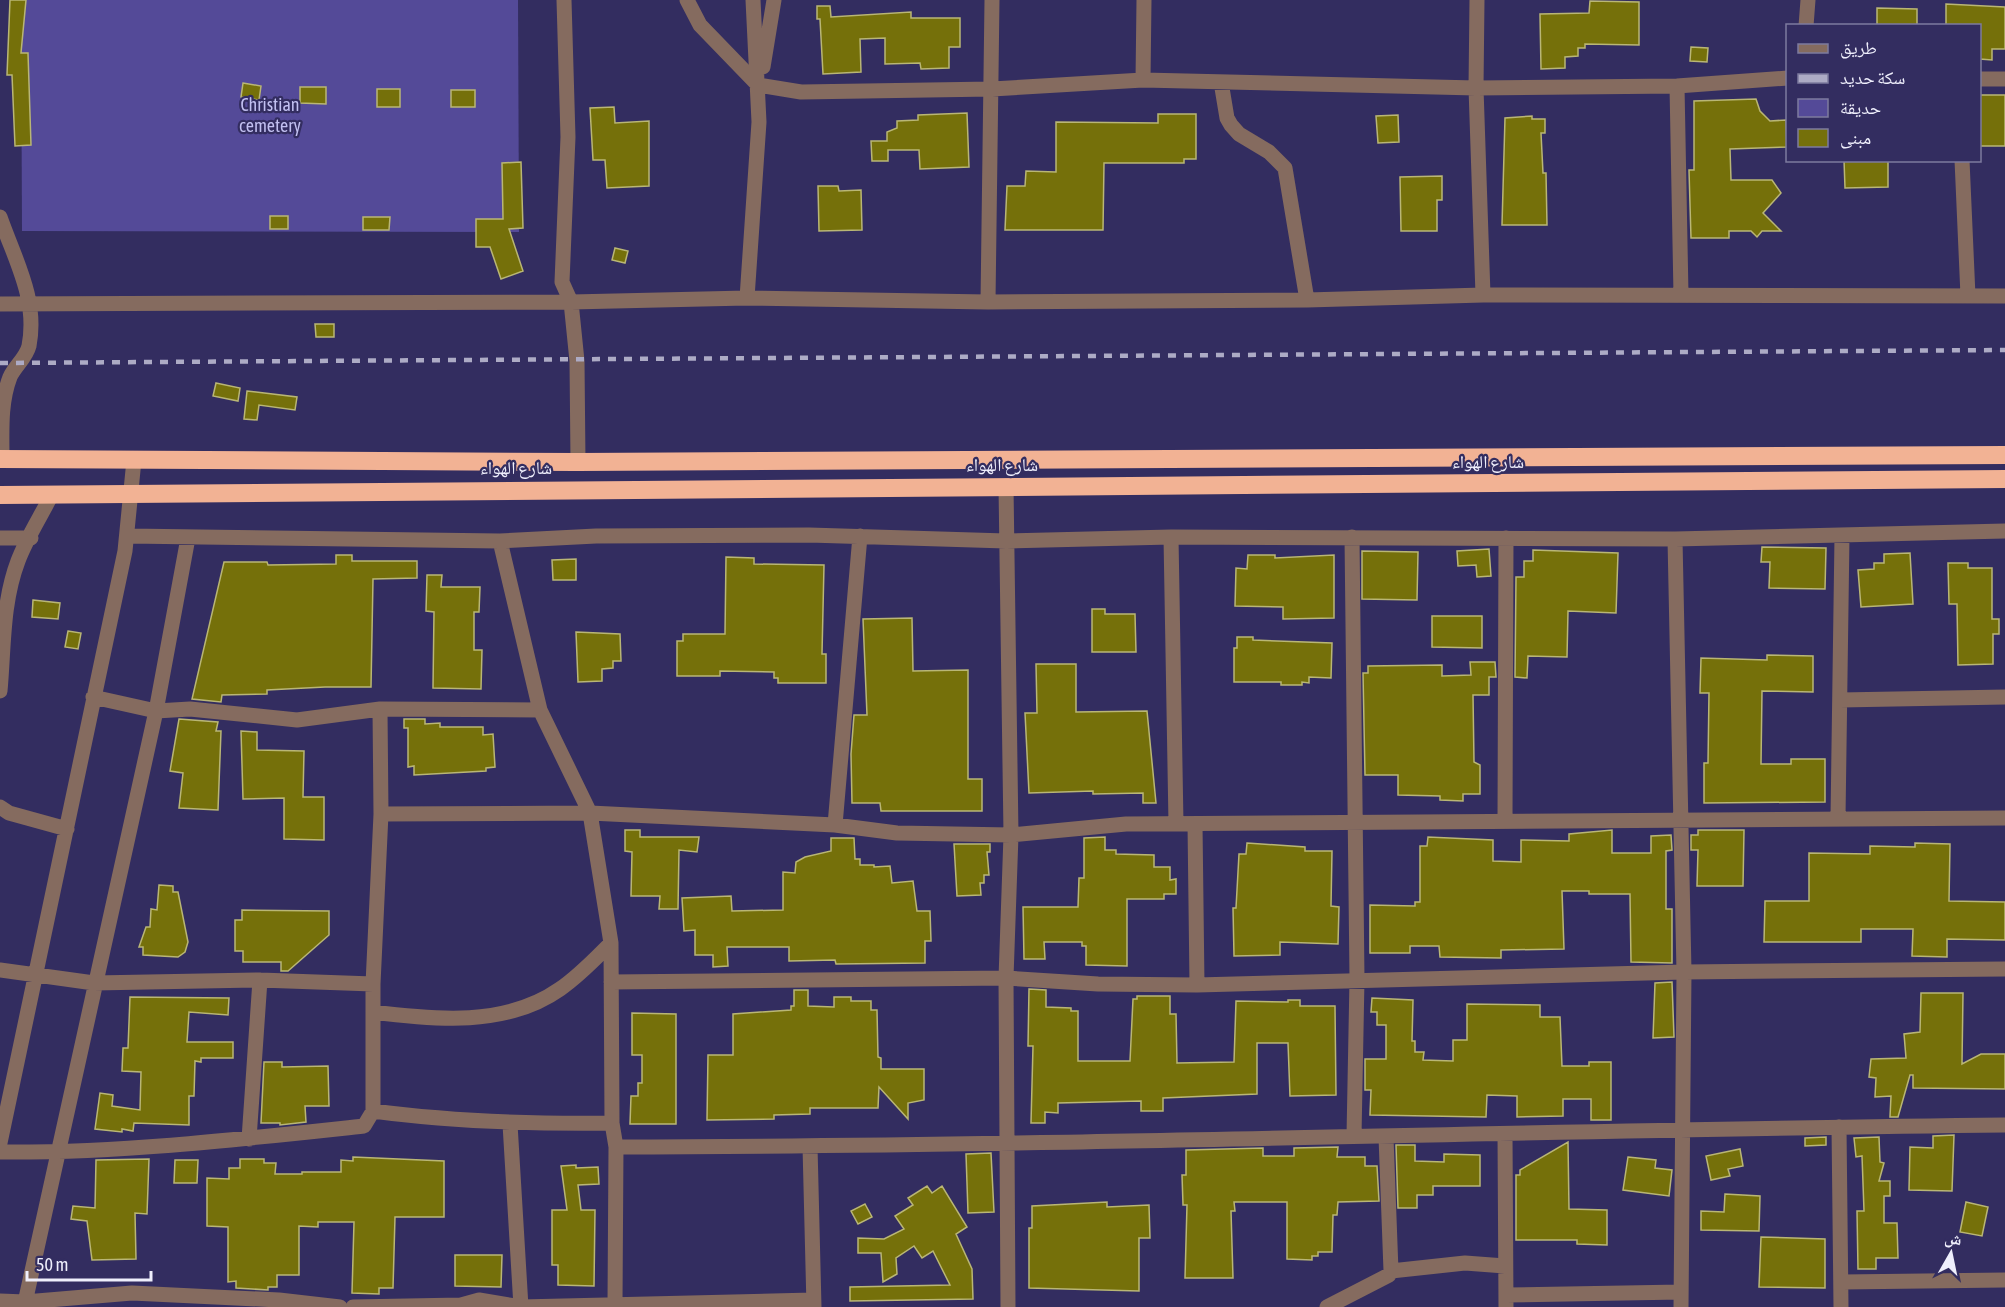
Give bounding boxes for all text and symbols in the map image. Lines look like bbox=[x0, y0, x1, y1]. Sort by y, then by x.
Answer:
legend bbox=[1786, 24, 1981, 162]
text: طريق bbox=[1840, 37, 1877, 59]
text: سكة حديد bbox=[1840, 67, 1905, 88]
park label: Christian cemetery bbox=[239, 94, 301, 136]
text: حديقة bbox=[1840, 97, 1881, 118]
text: مبنى bbox=[1840, 127, 1871, 149]
street label: شارع الهواء bbox=[1452, 451, 1524, 473]
street label: شارع الهواء bbox=[966, 454, 1038, 476]
street label: شارع الهواء bbox=[480, 457, 552, 479]
north arrow bbox=[1921, 1223, 1981, 1283]
text: ش bbox=[1943, 1228, 1963, 1249]
scale bar bbox=[27, 1244, 152, 1282]
text: 50 m bbox=[36, 1254, 68, 1275]

